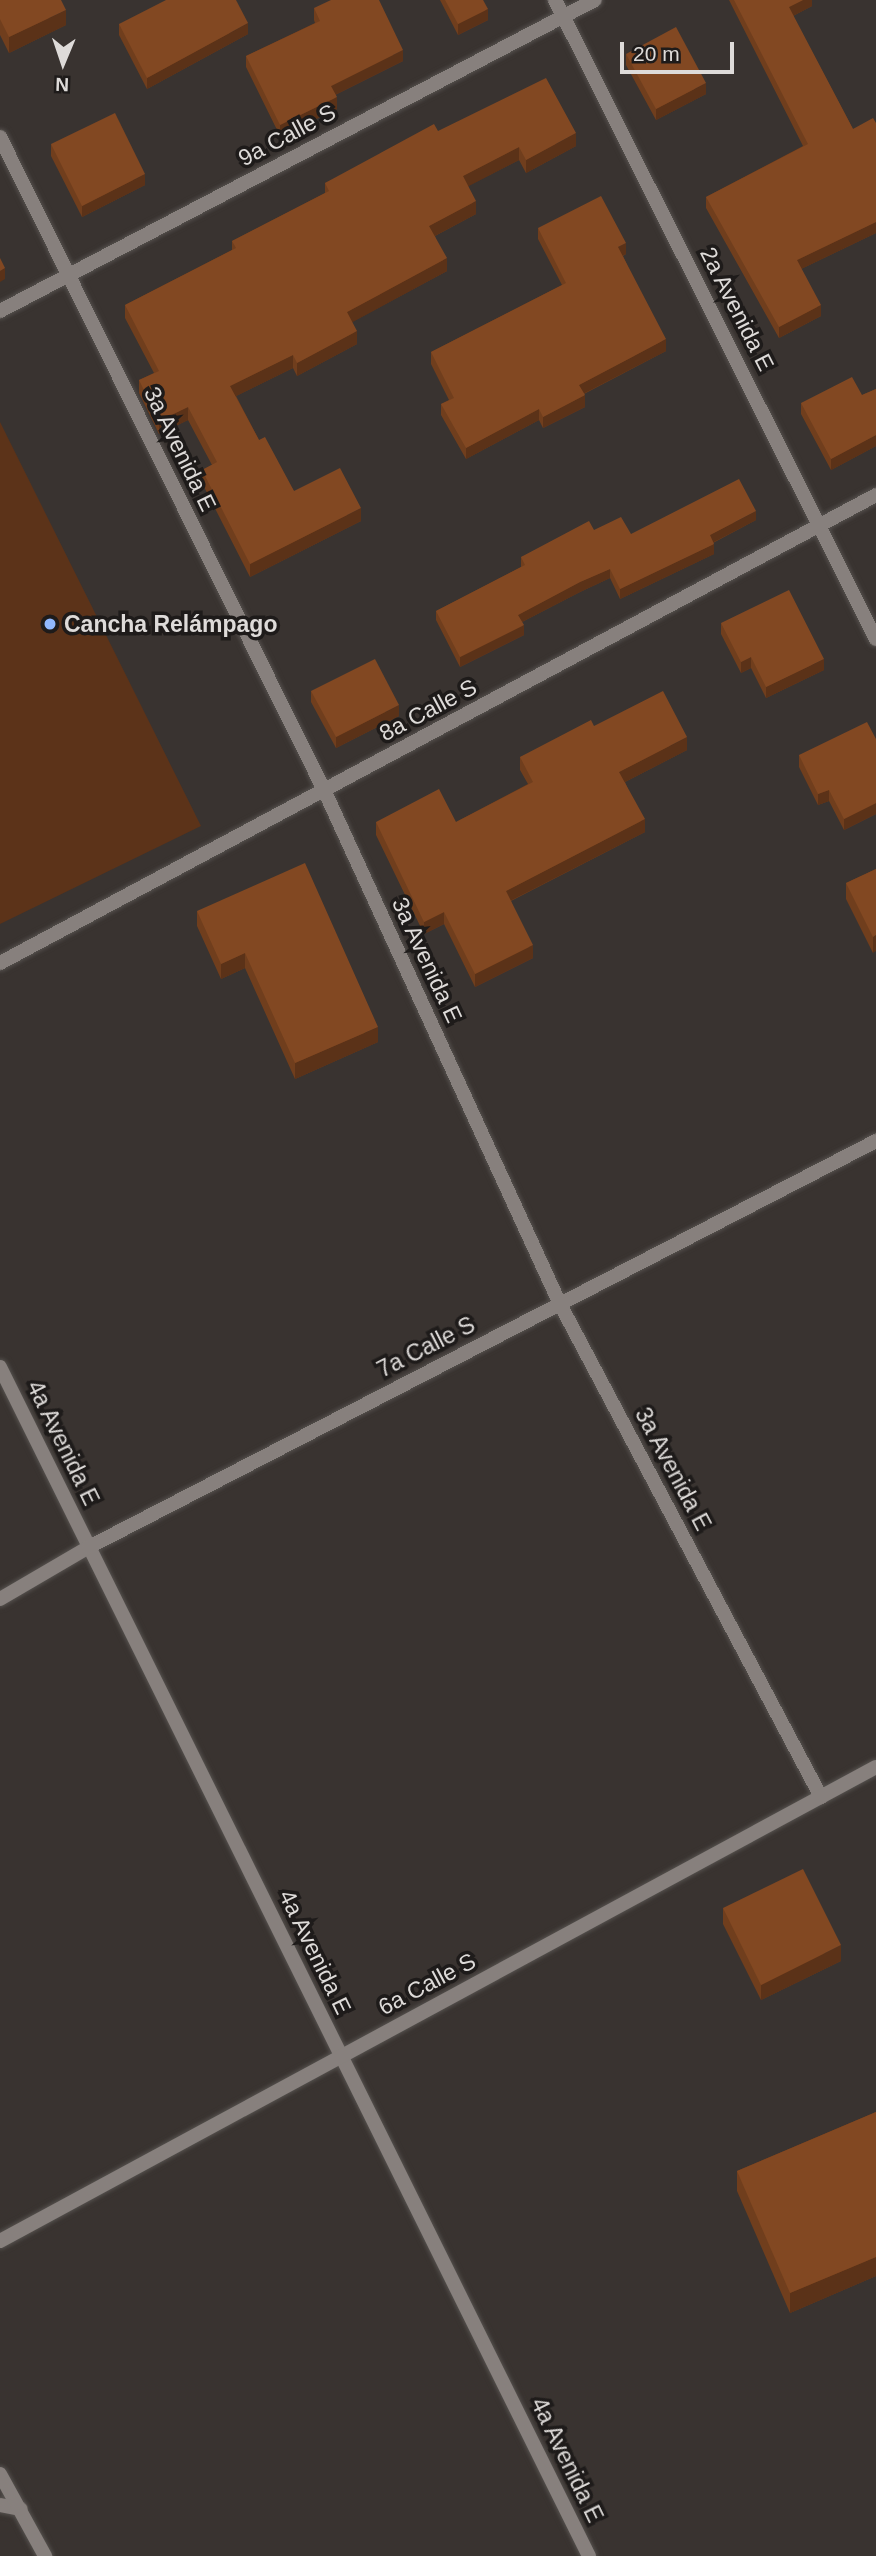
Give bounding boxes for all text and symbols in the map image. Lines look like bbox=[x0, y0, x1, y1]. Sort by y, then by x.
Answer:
north arrow bbox=[28, 28, 98, 98]
scale bar bbox=[624, 28, 738, 72]
text: 20 m bbox=[633, 42, 680, 65]
text: N bbox=[55, 74, 69, 95]
street label: 9a Calle S bbox=[234, 98, 340, 172]
street label: 2a Avenida E bbox=[694, 242, 780, 376]
street label: 3a Avenida E bbox=[138, 382, 222, 516]
place label: Cancha Relámpago bbox=[64, 610, 277, 638]
marker: Cancha Relámpago bbox=[42, 616, 58, 632]
street label: 8a Calle S bbox=[375, 673, 481, 747]
street label: 3a Avenida E bbox=[386, 892, 468, 1028]
street label: 7a Calle S bbox=[372, 1311, 480, 1383]
street label: 4a Avenida E bbox=[21, 1376, 105, 1510]
street label: 3a Avenida E bbox=[629, 1402, 717, 1536]
street label: 4a Avenida E bbox=[273, 1885, 357, 2019]
street label: 6a Calle S bbox=[374, 1947, 480, 2021]
street label: 4a Avenida E bbox=[525, 2393, 609, 2527]

